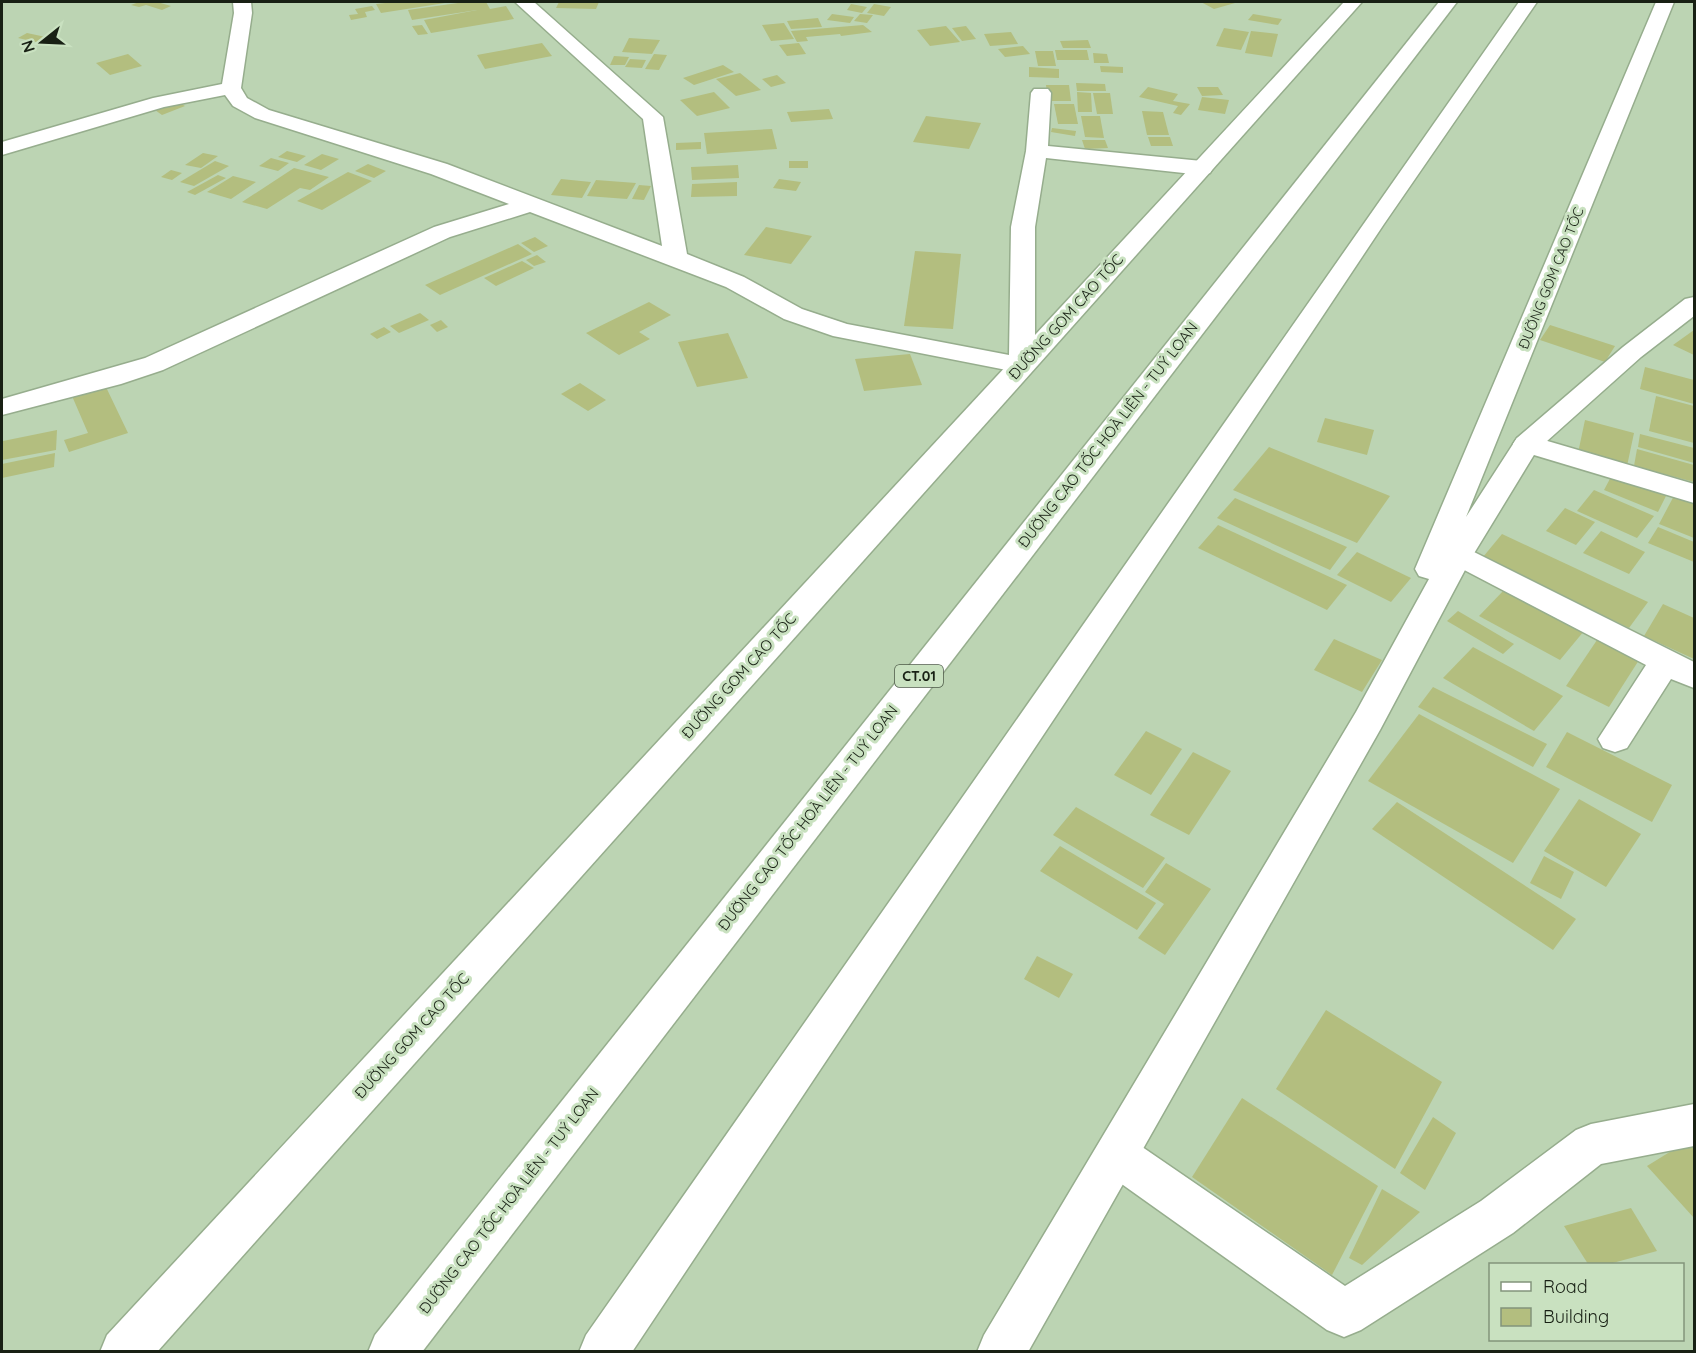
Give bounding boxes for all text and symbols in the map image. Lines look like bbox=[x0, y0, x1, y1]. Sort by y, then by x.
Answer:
north arrow bbox=[12, 12, 72, 72]
text: N bbox=[16, 38, 39, 55]
street label: ĐƯỜNG GOM CAO TỐC bbox=[1514, 204, 1588, 352]
street label: ĐƯỜNG GOM CAO TỐC bbox=[1004, 250, 1127, 383]
street label: ĐƯỜNG CAO TỐC HOÀ LIÊN - TUÝ LOAN bbox=[1014, 318, 1202, 551]
street label: ĐƯỜNG GOM CAO TỐC bbox=[677, 609, 800, 742]
road number: CT.01 bbox=[895, 665, 943, 687]
street label: ĐƯỜNG CAO TỐC HOÀ LIÊN - TUÝ LOAN bbox=[714, 701, 902, 934]
street label: ĐƯỜNG GOM CAO TỐC bbox=[350, 969, 473, 1102]
street label: ĐƯỜNG CAO TỐC HOÀ LIÊN - TUÝ LOAN bbox=[415, 1084, 603, 1317]
legend bbox=[1489, 1263, 1684, 1341]
text: Road bbox=[1543, 1275, 1588, 1298]
text: Building bbox=[1543, 1305, 1609, 1328]

